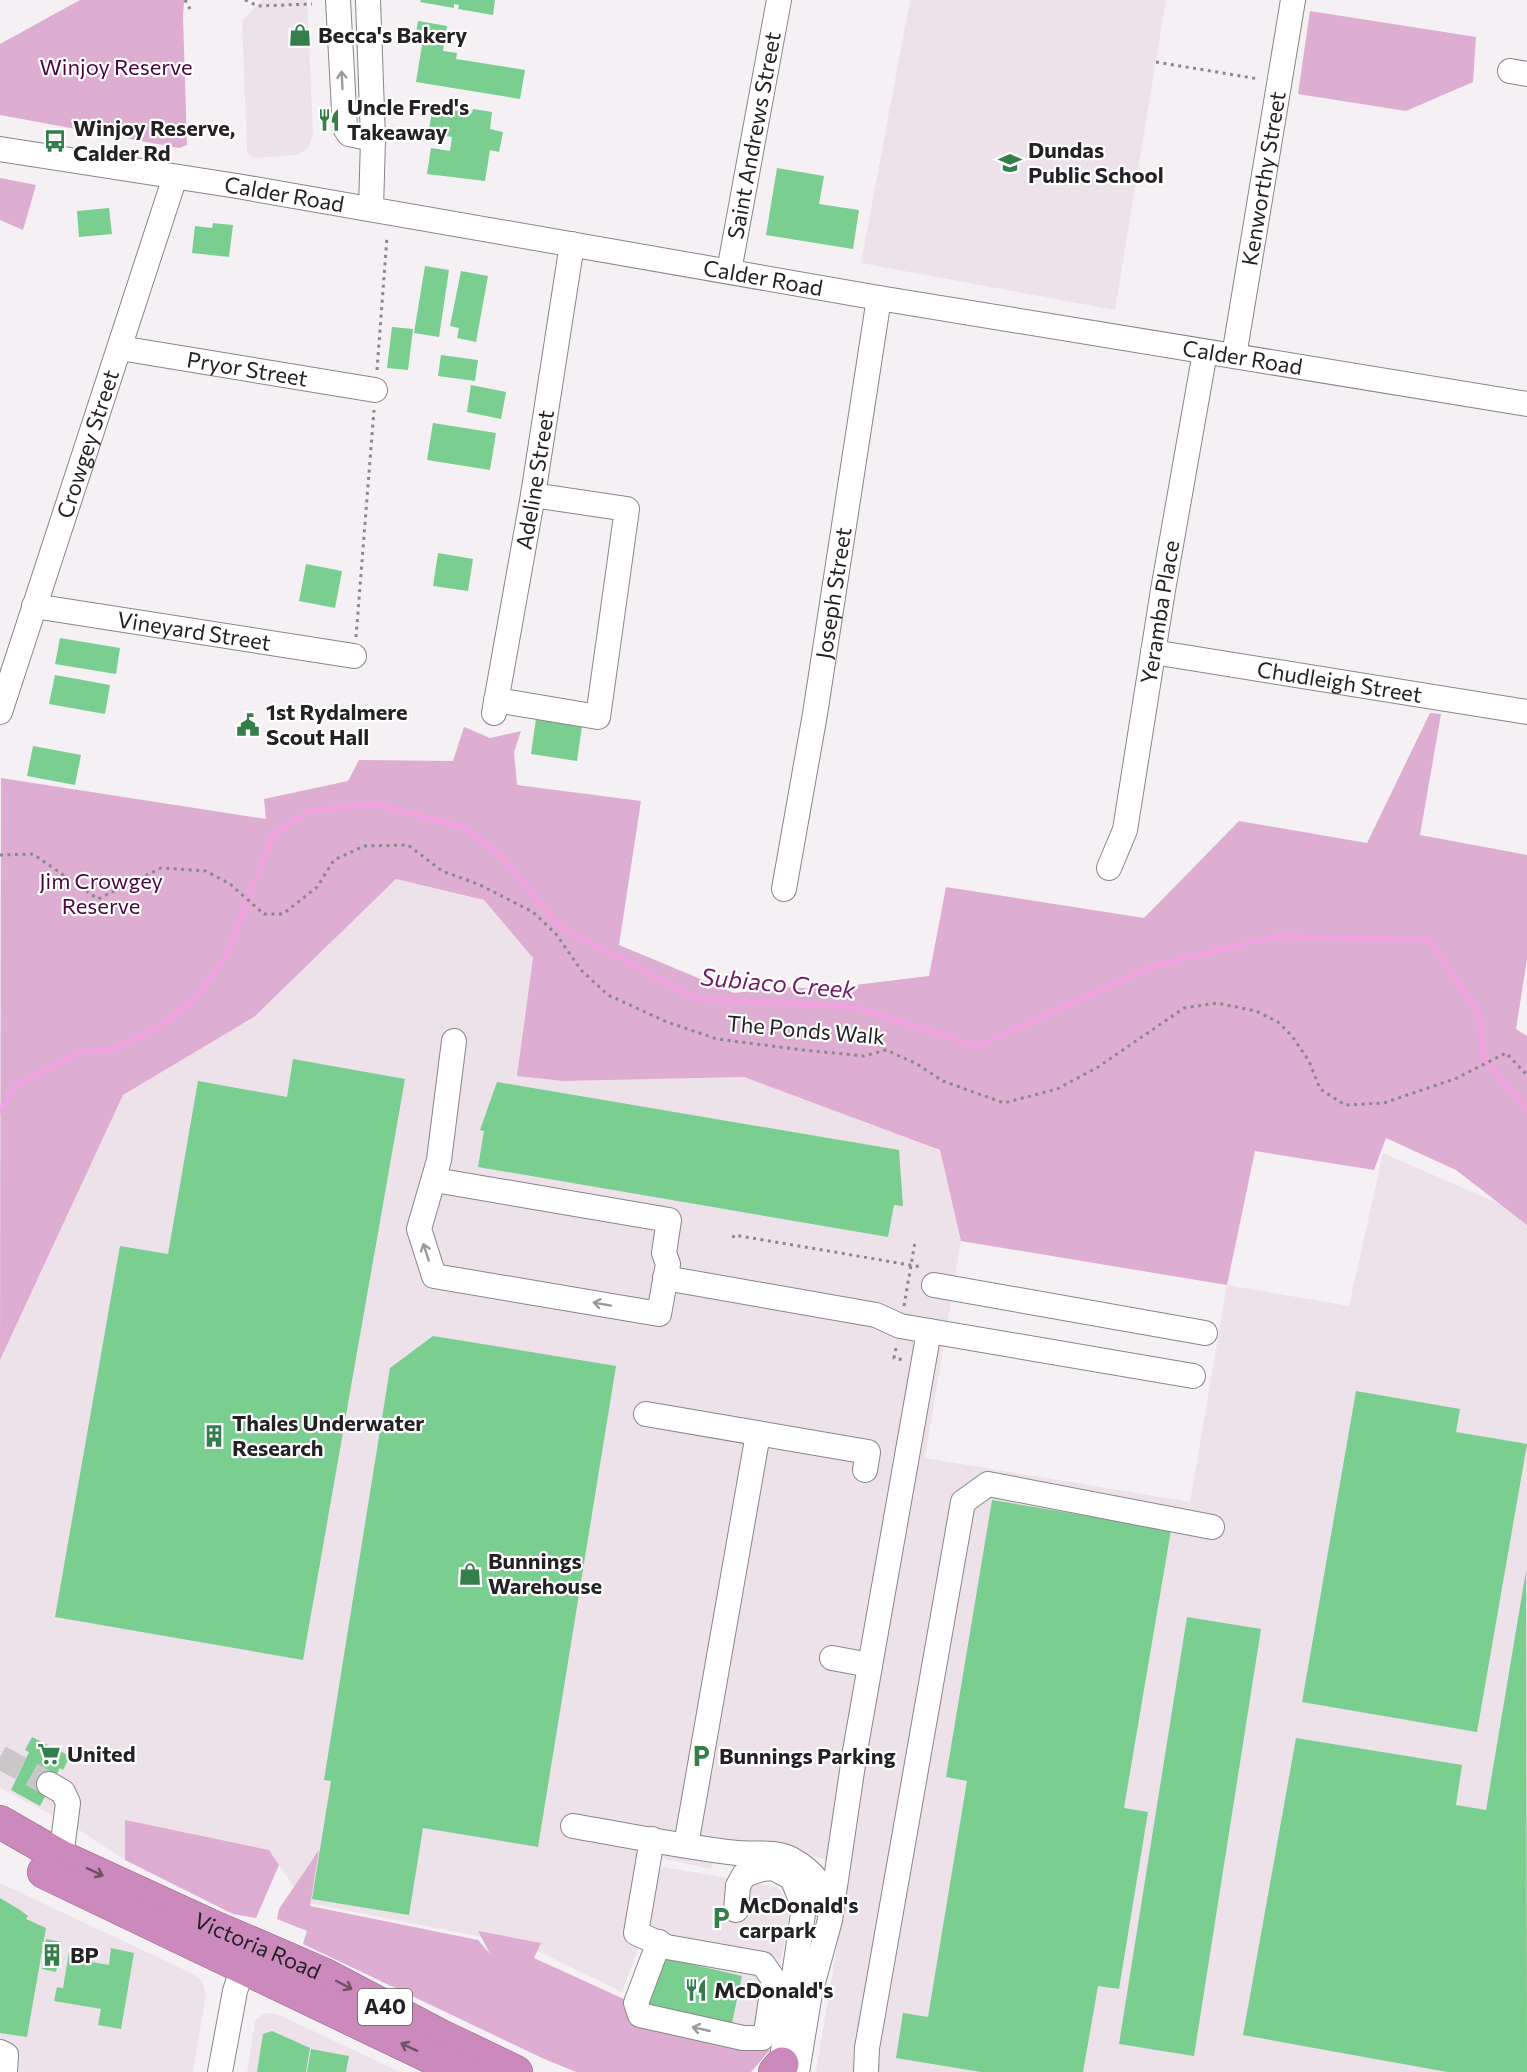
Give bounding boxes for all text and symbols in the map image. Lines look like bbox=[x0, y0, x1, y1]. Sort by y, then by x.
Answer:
place label: Becca's Bakery bbox=[318, 21, 467, 48]
shop icon: Becca's Bakery bbox=[287, 22, 313, 48]
street label: Saint Andrews Street bbox=[721, 29, 786, 241]
park label: Winjoy Reserve bbox=[39, 53, 193, 80]
one-way arrow bbox=[337, 71, 348, 91]
street label: Kenworthy Street bbox=[1235, 89, 1291, 268]
place label: Uncle Fred's Takeaway bbox=[347, 93, 469, 145]
restaurant icon: Uncle Fred's Takeaway bbox=[316, 107, 342, 133]
place label: Winjoy Reserve, Calder Rd bbox=[73, 114, 235, 166]
bus stop icon: Winjoy Reserve, Calder Rd bbox=[42, 128, 68, 154]
place label: Dundas Public School bbox=[1028, 136, 1164, 188]
school or university icon: Dundas Public School bbox=[997, 150, 1023, 176]
street label: Calder Road bbox=[223, 170, 346, 217]
street label: Calder Road bbox=[701, 254, 825, 301]
street label: Calder Road bbox=[1181, 334, 1305, 380]
street label: Pryor Street bbox=[185, 345, 310, 392]
street label: Crowgey Street bbox=[50, 366, 124, 522]
street label: Adeline Street bbox=[510, 408, 559, 551]
street label: Joseph Street bbox=[810, 525, 857, 661]
street label: Yeramba Place bbox=[1134, 538, 1185, 686]
street label: Vineyard Street bbox=[115, 605, 273, 656]
street label: Chudleigh Street bbox=[1255, 655, 1424, 708]
place label: 1st Rydalmere Scout Hall bbox=[266, 698, 408, 750]
public building icon: 1st Rydalmere Scout Hall bbox=[235, 712, 261, 738]
park label: Jim Crowgey Reserve bbox=[39, 867, 163, 919]
water label: Subiaco Creek bbox=[700, 961, 858, 1004]
street label: The Ponds Walk bbox=[726, 1009, 886, 1050]
one-way arrow bbox=[420, 1243, 431, 1262]
one-way arrow bbox=[592, 1298, 612, 1309]
place label: Thales Underwater Research bbox=[232, 1409, 424, 1461]
building icon: Thales Underwater Research bbox=[201, 1423, 227, 1449]
place label: Bunnings Warehouse bbox=[488, 1547, 602, 1599]
shop icon: Bunnings Warehouse bbox=[457, 1561, 483, 1587]
place label: United bbox=[67, 1740, 136, 1767]
supermarket icon: United bbox=[36, 1741, 62, 1767]
place label: Bunnings Parking bbox=[719, 1742, 895, 1769]
parking icon: Bunnings Parking bbox=[688, 1743, 714, 1769]
one-way arrow bbox=[85, 1867, 103, 1878]
place label: McDonald's carpark bbox=[739, 1891, 858, 1943]
parking icon: McDonald's carpark bbox=[708, 1905, 734, 1931]
street label: Victoria Road bbox=[190, 1906, 325, 1985]
place label: BP bbox=[70, 1941, 99, 1968]
building icon: BP bbox=[39, 1942, 65, 1968]
place label: McDonald's bbox=[714, 1976, 833, 2003]
restaurant icon: McDonald's bbox=[683, 1977, 709, 2003]
one-way arrow bbox=[335, 1980, 353, 1991]
road number: A40 bbox=[358, 1989, 412, 2025]
one-way arrow bbox=[691, 2022, 710, 2034]
one-way arrow bbox=[400, 2041, 418, 2053]

